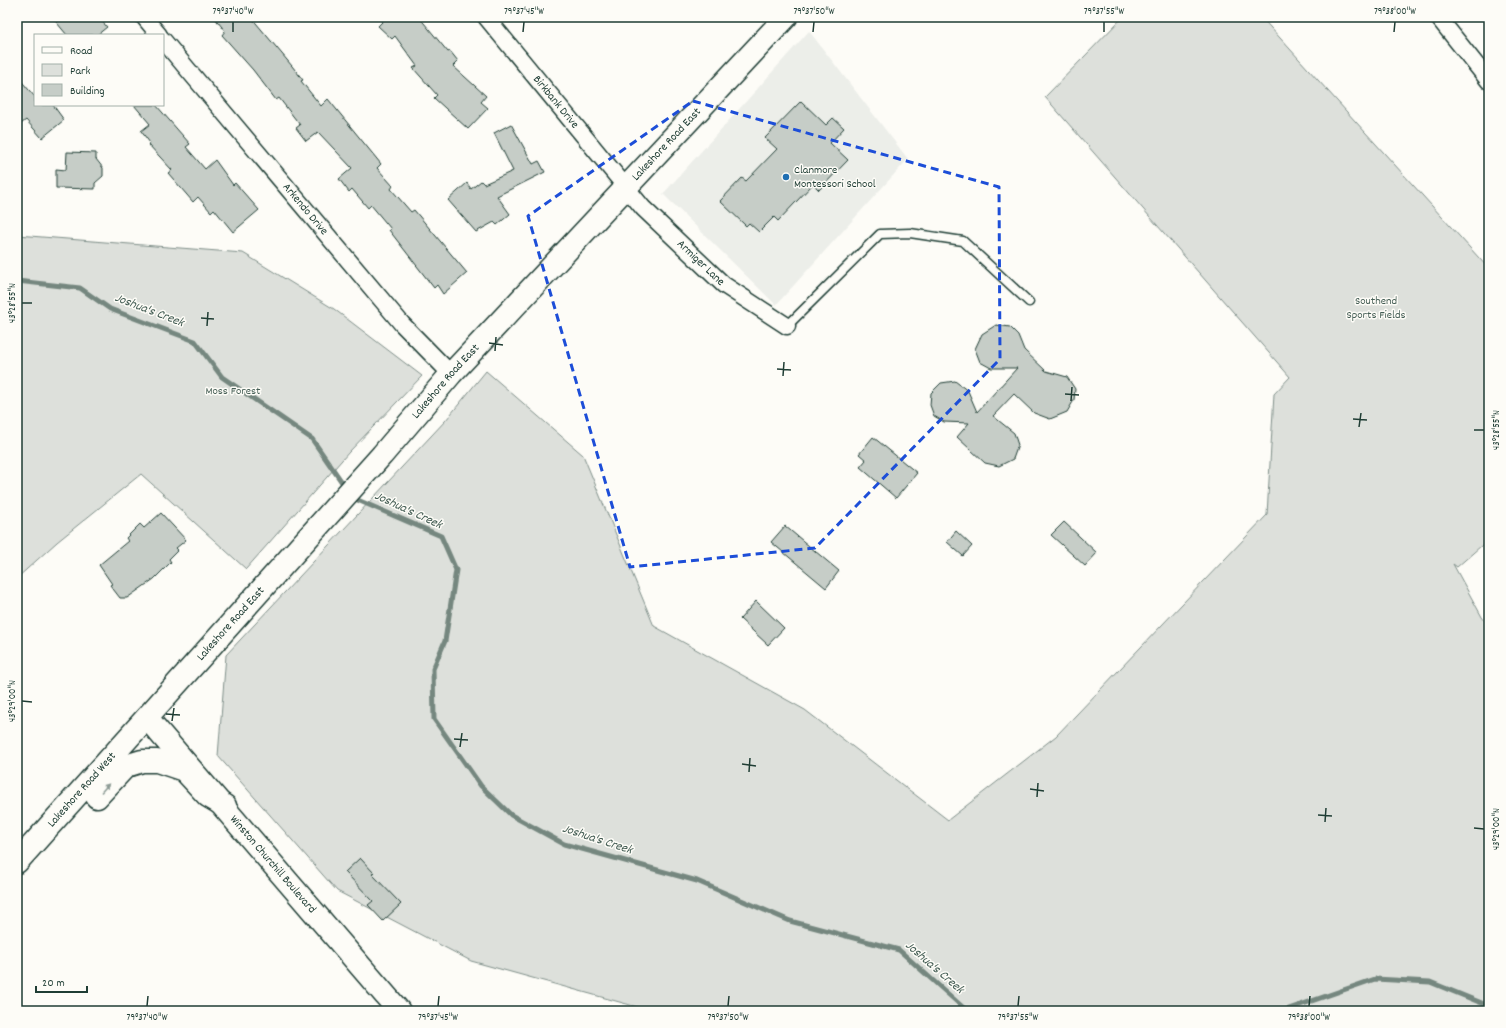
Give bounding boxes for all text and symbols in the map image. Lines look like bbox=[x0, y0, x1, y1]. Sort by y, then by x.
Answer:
text: 79°37'40"W bbox=[213, 5, 254, 19]
text: 79°37'45"W bbox=[504, 5, 544, 19]
text: 79°37'50"W bbox=[793, 5, 835, 19]
text: 79°37'55"W bbox=[1084, 5, 1124, 19]
text: 79°38'00"W bbox=[1374, 5, 1416, 19]
legend bbox=[34, 34, 164, 106]
text: Road bbox=[70, 43, 92, 60]
text: Park bbox=[70, 63, 91, 80]
street label: Birkbank Drive bbox=[529, 72, 583, 132]
text: Building bbox=[70, 83, 105, 100]
street label: Lakeshore Road East bbox=[628, 104, 706, 185]
place label: Clanmore Montessori School bbox=[794, 162, 876, 193]
marker: Clanmore Montessori School bbox=[781, 172, 791, 182]
street label: Arkendo Drive bbox=[278, 179, 332, 239]
street label: Armiger Lane bbox=[673, 236, 729, 290]
text: 43°28'55"N bbox=[6, 283, 20, 323]
water label: Joshua's Creek bbox=[112, 289, 188, 333]
park label: Southend Sports Fields bbox=[1346, 293, 1406, 324]
street label: Lakeshore Road East bbox=[408, 340, 484, 423]
park label: Moss Forest bbox=[205, 383, 261, 400]
text: 43°28'55"N bbox=[1490, 410, 1504, 450]
water label: Joshua's Creek bbox=[371, 487, 446, 536]
street label: Lakeshore Road East bbox=[193, 582, 269, 665]
text: 43°29'00"N bbox=[6, 680, 20, 722]
street label: Lakeshore Road West bbox=[43, 748, 121, 831]
one-way arrow bbox=[100, 783, 109, 793]
text: 43°29'00"N bbox=[1490, 808, 1504, 850]
street label: Winston Churchill Boulevard bbox=[226, 811, 320, 917]
water label: Joshua's Creek bbox=[560, 820, 636, 861]
water label: Joshua's Creek bbox=[900, 937, 969, 1000]
scale bar bbox=[36, 968, 87, 994]
text: 20 m bbox=[42, 975, 65, 992]
text: 79°37'40"W bbox=[127, 1011, 168, 1025]
text: 79°37'45"W bbox=[418, 1011, 458, 1025]
text: 79°37'50"W bbox=[707, 1011, 749, 1025]
text: 79°37'55"W bbox=[998, 1011, 1038, 1025]
text: 79°38'00"W bbox=[1288, 1011, 1330, 1025]

